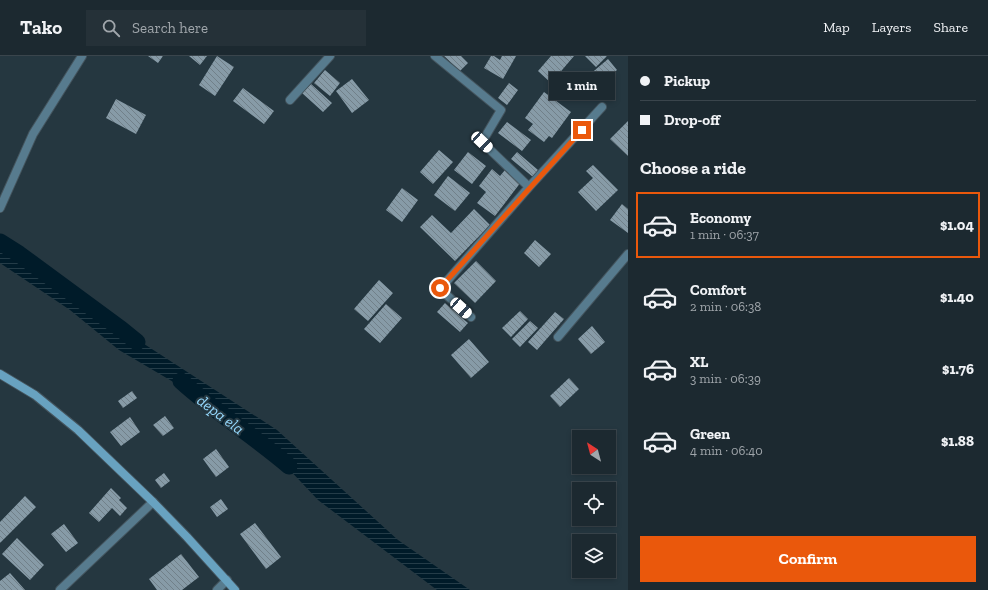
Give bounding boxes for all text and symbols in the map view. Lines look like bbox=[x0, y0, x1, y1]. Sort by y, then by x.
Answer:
search box bbox=[86, 10, 366, 46]
text: Tako bbox=[20, 16, 62, 39]
icon: search bbox=[100, 17, 122, 39]
text: Search here bbox=[132, 19, 208, 37]
text: Map bbox=[823, 19, 850, 36]
text: Layers bbox=[872, 19, 911, 36]
text: Share bbox=[933, 19, 968, 36]
callout: 1 min bbox=[549, 72, 615, 100]
text: Pickup bbox=[664, 72, 710, 90]
text: 1 min bbox=[567, 78, 597, 93]
text: Drop-off bbox=[664, 111, 720, 129]
route end bbox=[573, 121, 591, 139]
car bbox=[469, 129, 495, 155]
text: Choose a ride bbox=[640, 157, 746, 179]
icon: car bbox=[642, 207, 678, 243]
text: Economy bbox=[690, 209, 751, 227]
text: $1.04 bbox=[940, 216, 974, 234]
text: 1 min · 06:37 bbox=[690, 227, 759, 242]
route start bbox=[431, 279, 449, 297]
icon: car bbox=[642, 279, 678, 315]
text: Comfort bbox=[690, 281, 746, 299]
text: $1.40 bbox=[940, 288, 974, 306]
car bbox=[448, 296, 474, 320]
text: 2 min · 06:38 bbox=[690, 299, 761, 314]
icon: car bbox=[642, 351, 678, 387]
text: XL bbox=[690, 353, 708, 371]
text: $1.76 bbox=[942, 360, 974, 378]
text: 3 min · 06:39 bbox=[690, 371, 761, 386]
water label: depa ela bbox=[193, 391, 248, 438]
icon: car bbox=[642, 423, 678, 459]
text: Green bbox=[690, 425, 730, 443]
north arrow bbox=[572, 430, 616, 474]
map controls bbox=[572, 430, 616, 578]
text: $1.88 bbox=[941, 432, 974, 450]
text: 4 min · 06:40 bbox=[690, 443, 763, 458]
button: locate bbox=[572, 482, 616, 526]
button: layers bbox=[572, 534, 616, 578]
button: Confirm bbox=[640, 536, 976, 582]

